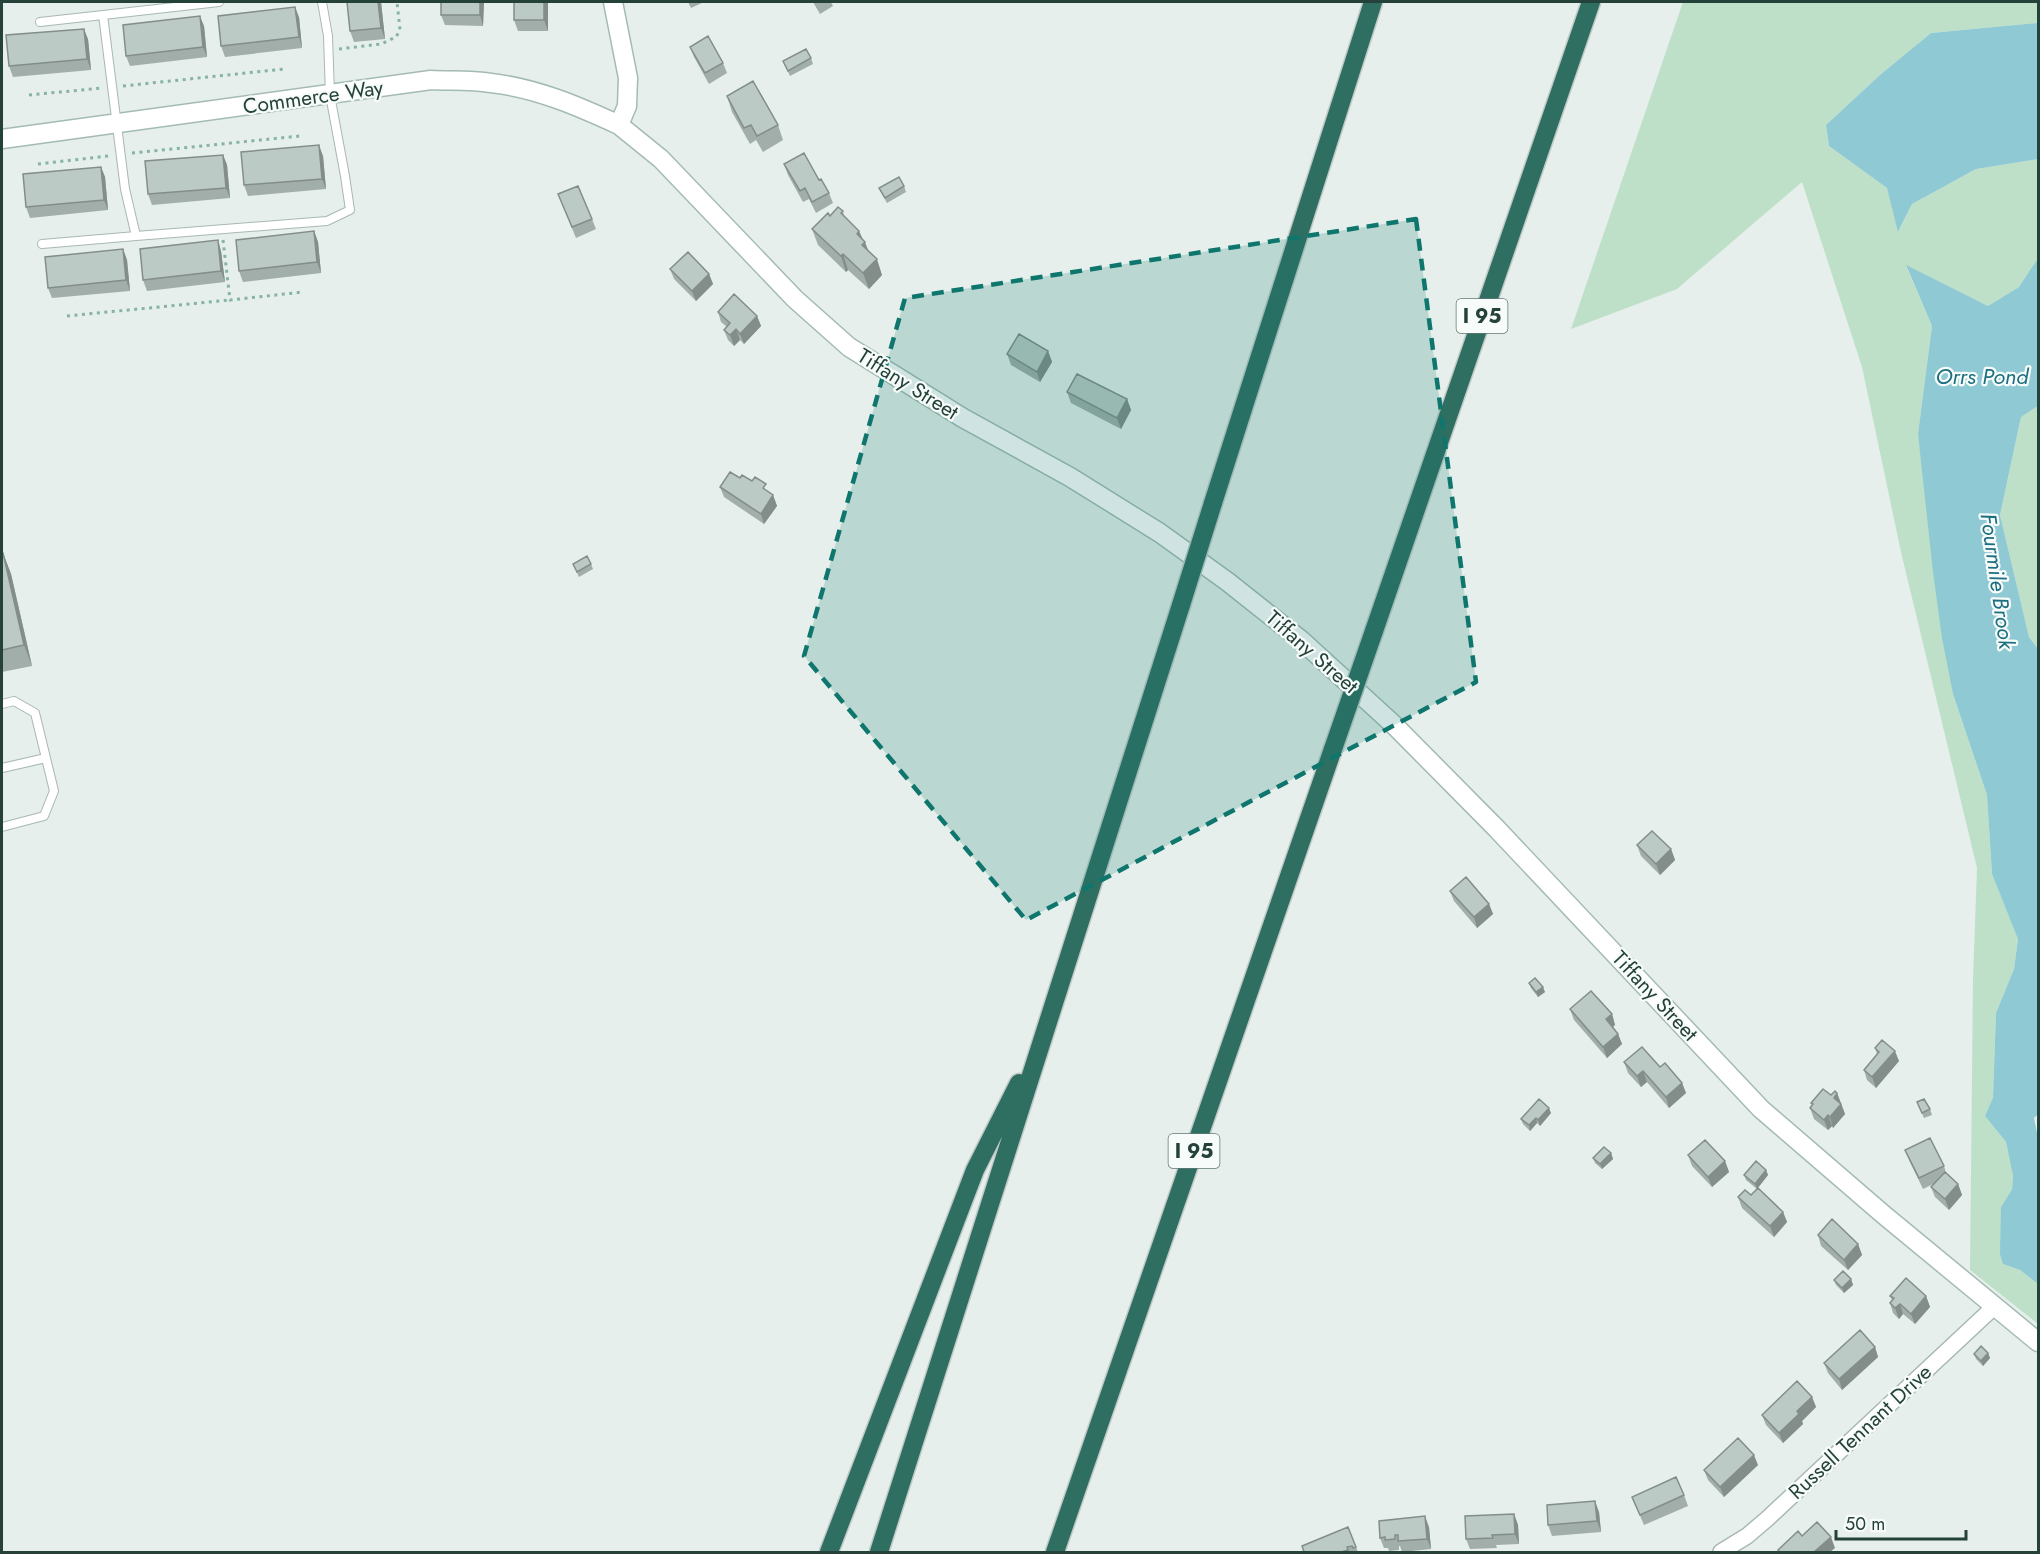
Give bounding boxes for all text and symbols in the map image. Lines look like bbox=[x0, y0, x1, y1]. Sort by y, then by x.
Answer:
street label: Commerce Way bbox=[241, 72, 386, 122]
road number: I 95 bbox=[1456, 299, 1508, 333]
street label: Tiffany Street bbox=[852, 341, 964, 427]
water label: Orrs Pond bbox=[1936, 360, 2030, 392]
water label: Fourmile Brook bbox=[1973, 511, 2024, 652]
street label: Tiffany Street bbox=[1259, 603, 1365, 701]
street label: Tiffany Street bbox=[1605, 944, 1705, 1048]
road number: I 95 bbox=[1168, 1134, 1220, 1168]
street label: Russell Tennant Drive bbox=[1782, 1357, 1938, 1506]
scale bar bbox=[1836, 1503, 1966, 1541]
text: 50 m bbox=[1845, 1511, 1885, 1537]

